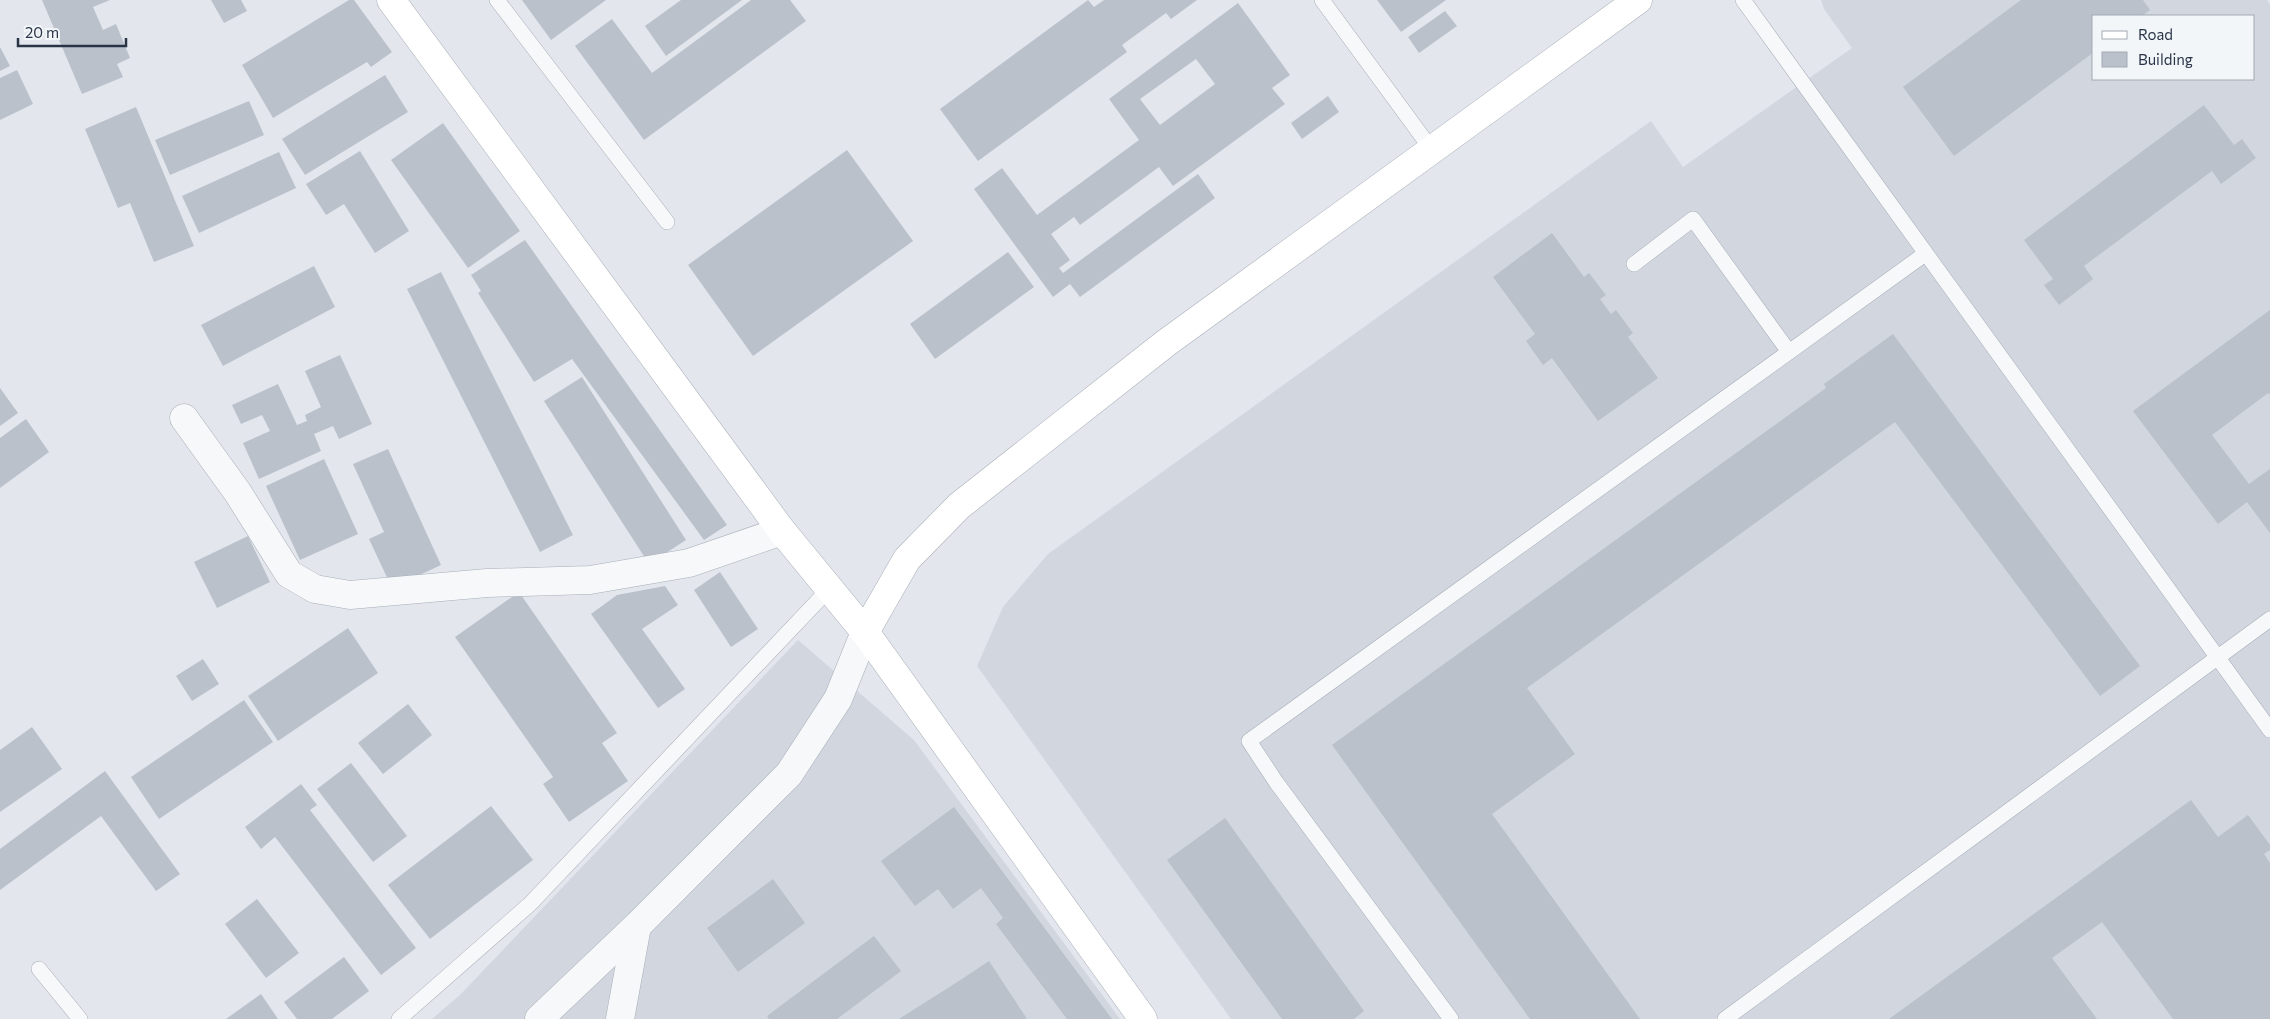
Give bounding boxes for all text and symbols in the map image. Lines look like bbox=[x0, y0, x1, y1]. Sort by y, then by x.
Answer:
scale bar bbox=[18, 15, 125, 47]
legend bbox=[2092, 15, 2255, 80]
text: 20 m bbox=[25, 23, 59, 41]
text: Road bbox=[2138, 25, 2173, 43]
text: Building bbox=[2138, 50, 2193, 68]

